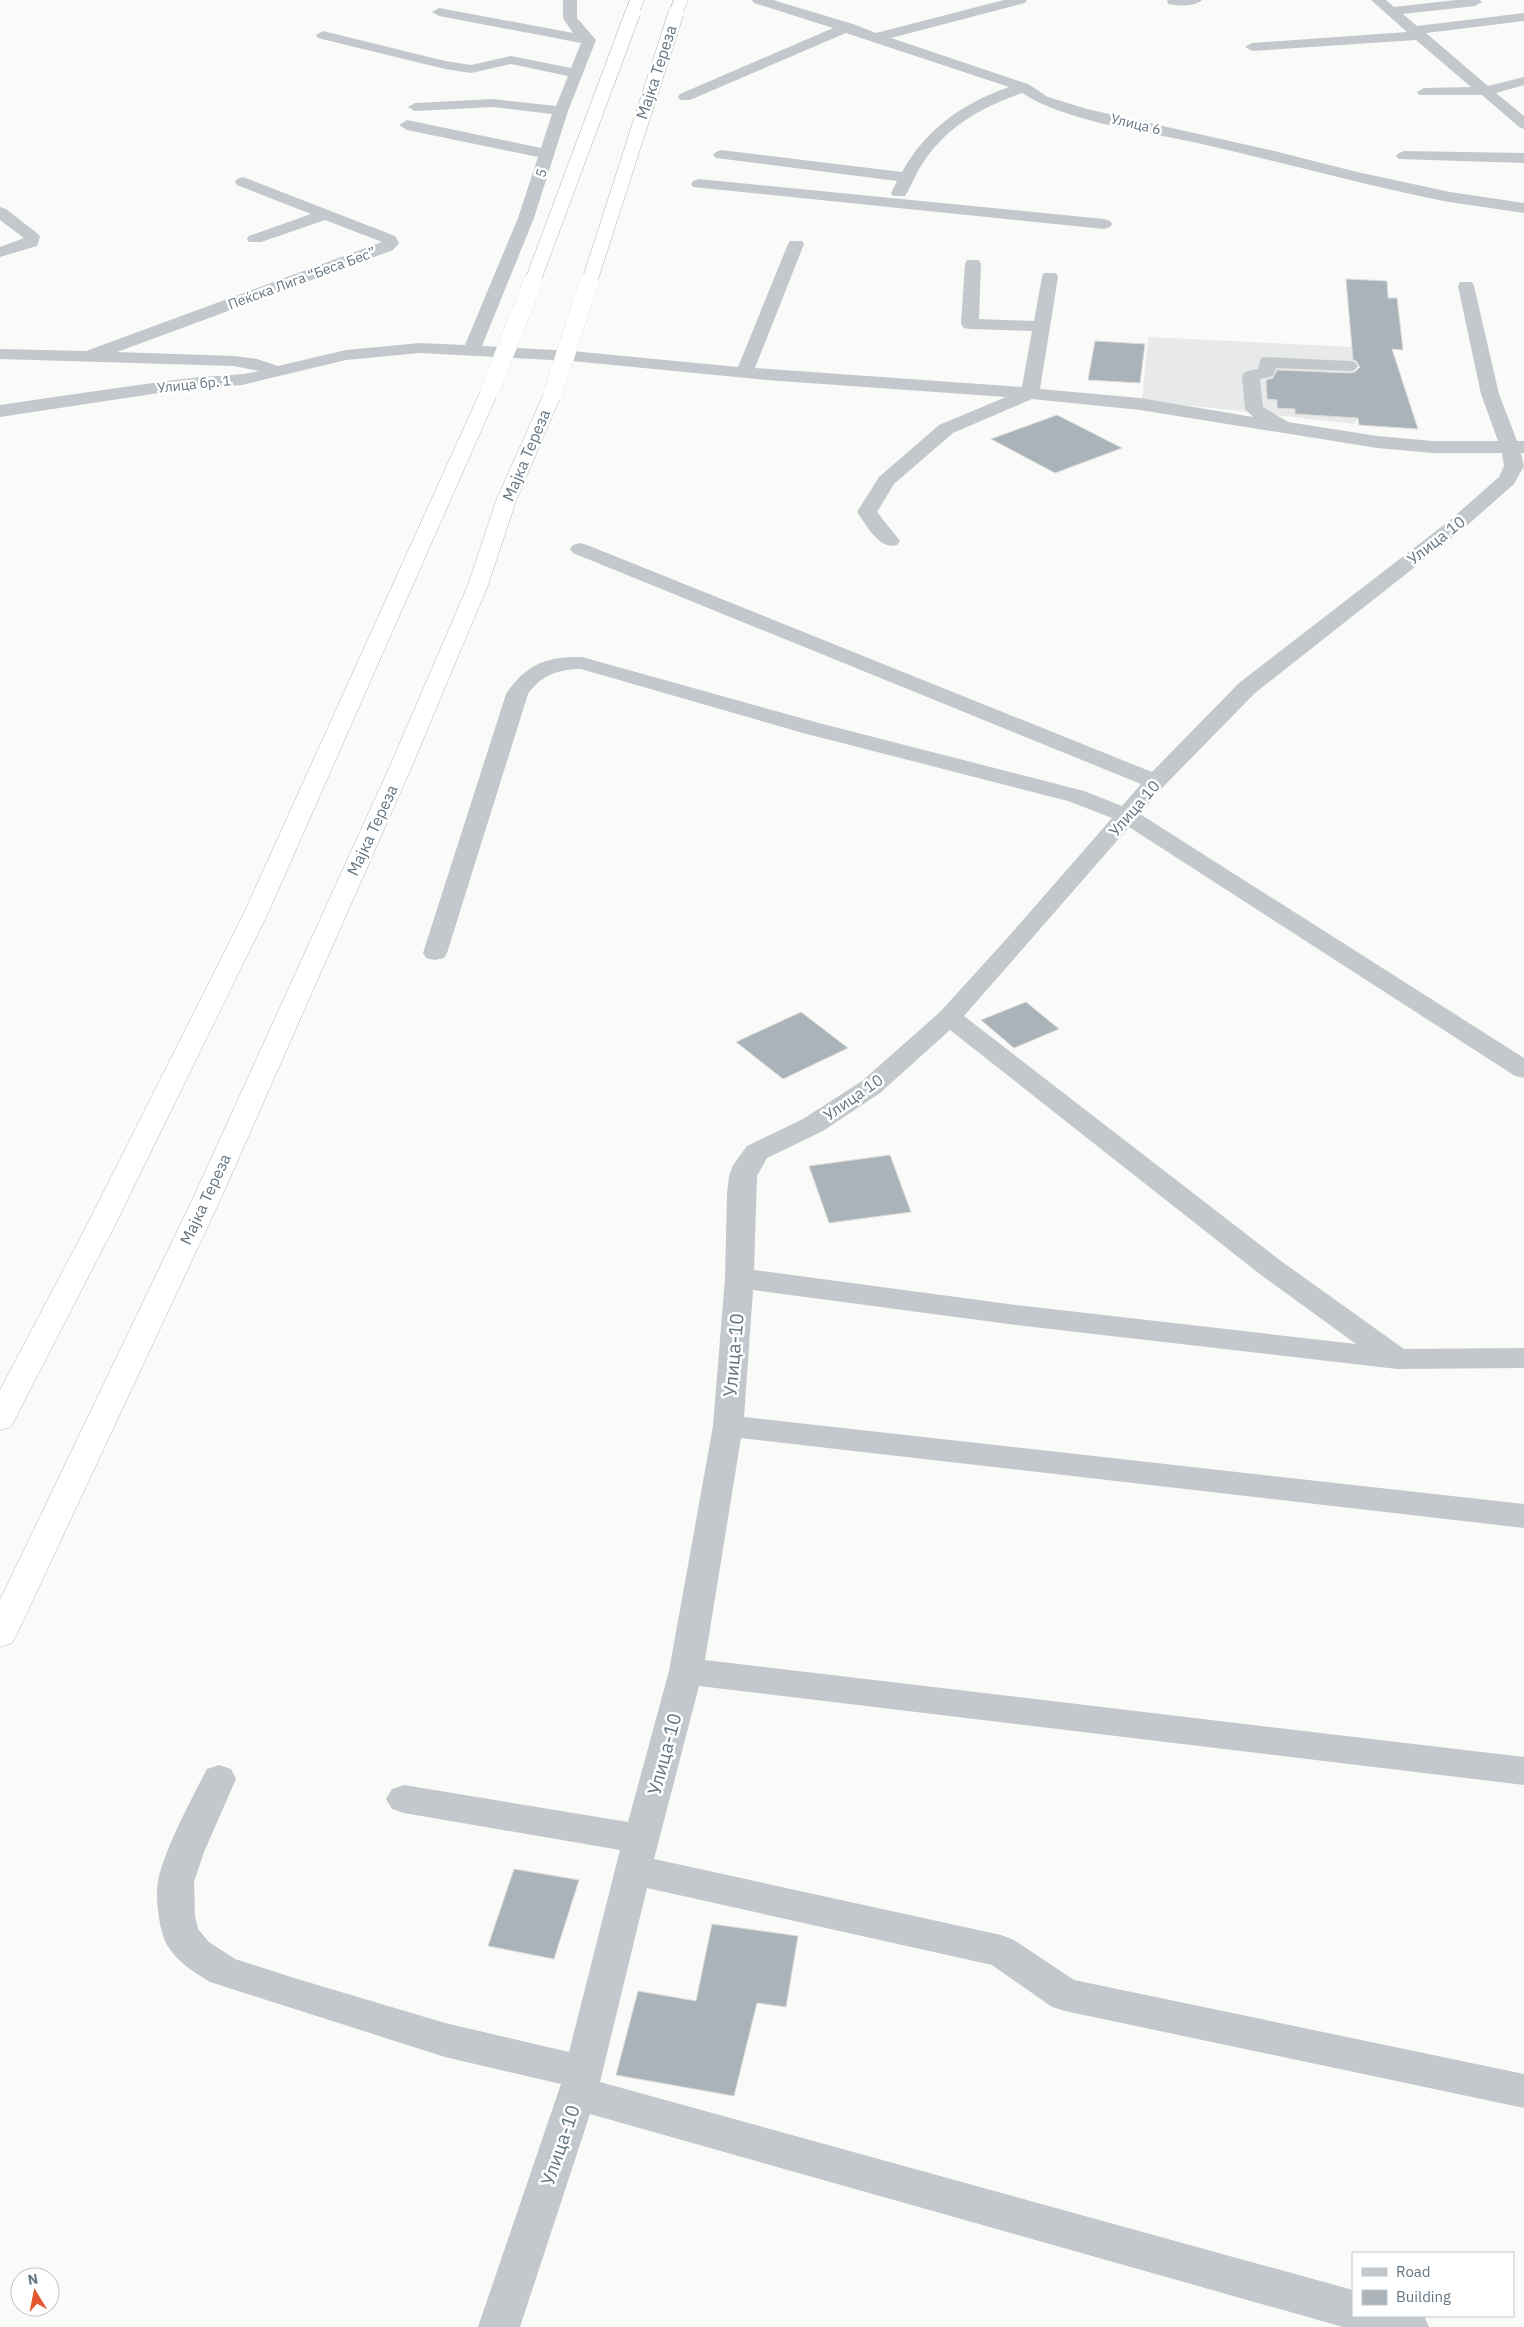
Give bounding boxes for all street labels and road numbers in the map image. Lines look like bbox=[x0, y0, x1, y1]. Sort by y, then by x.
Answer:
street label: Мајка Тереза bbox=[631, 22, 681, 122]
street label: Улица 6 bbox=[1109, 109, 1163, 139]
street label: 5 bbox=[531, 166, 551, 180]
street label: Пеќска Лига “Беса Бес” bbox=[226, 243, 378, 313]
street label: Улица бр. 1 bbox=[156, 371, 232, 397]
street label: Мајка Тереза bbox=[498, 406, 555, 504]
street label: Улица 10 bbox=[1403, 511, 1469, 569]
street label: Улица 10 bbox=[1104, 776, 1164, 840]
street label: Мајка Тереза bbox=[342, 781, 402, 879]
street label: Улица 10 bbox=[819, 1069, 887, 1125]
street label: Мајка Тереза bbox=[175, 1150, 235, 1248]
street label: Улица-10 bbox=[717, 1312, 749, 1398]
street label: Улица-10 bbox=[642, 1710, 686, 1798]
street label: Улица-10 bbox=[535, 2101, 585, 2189]

